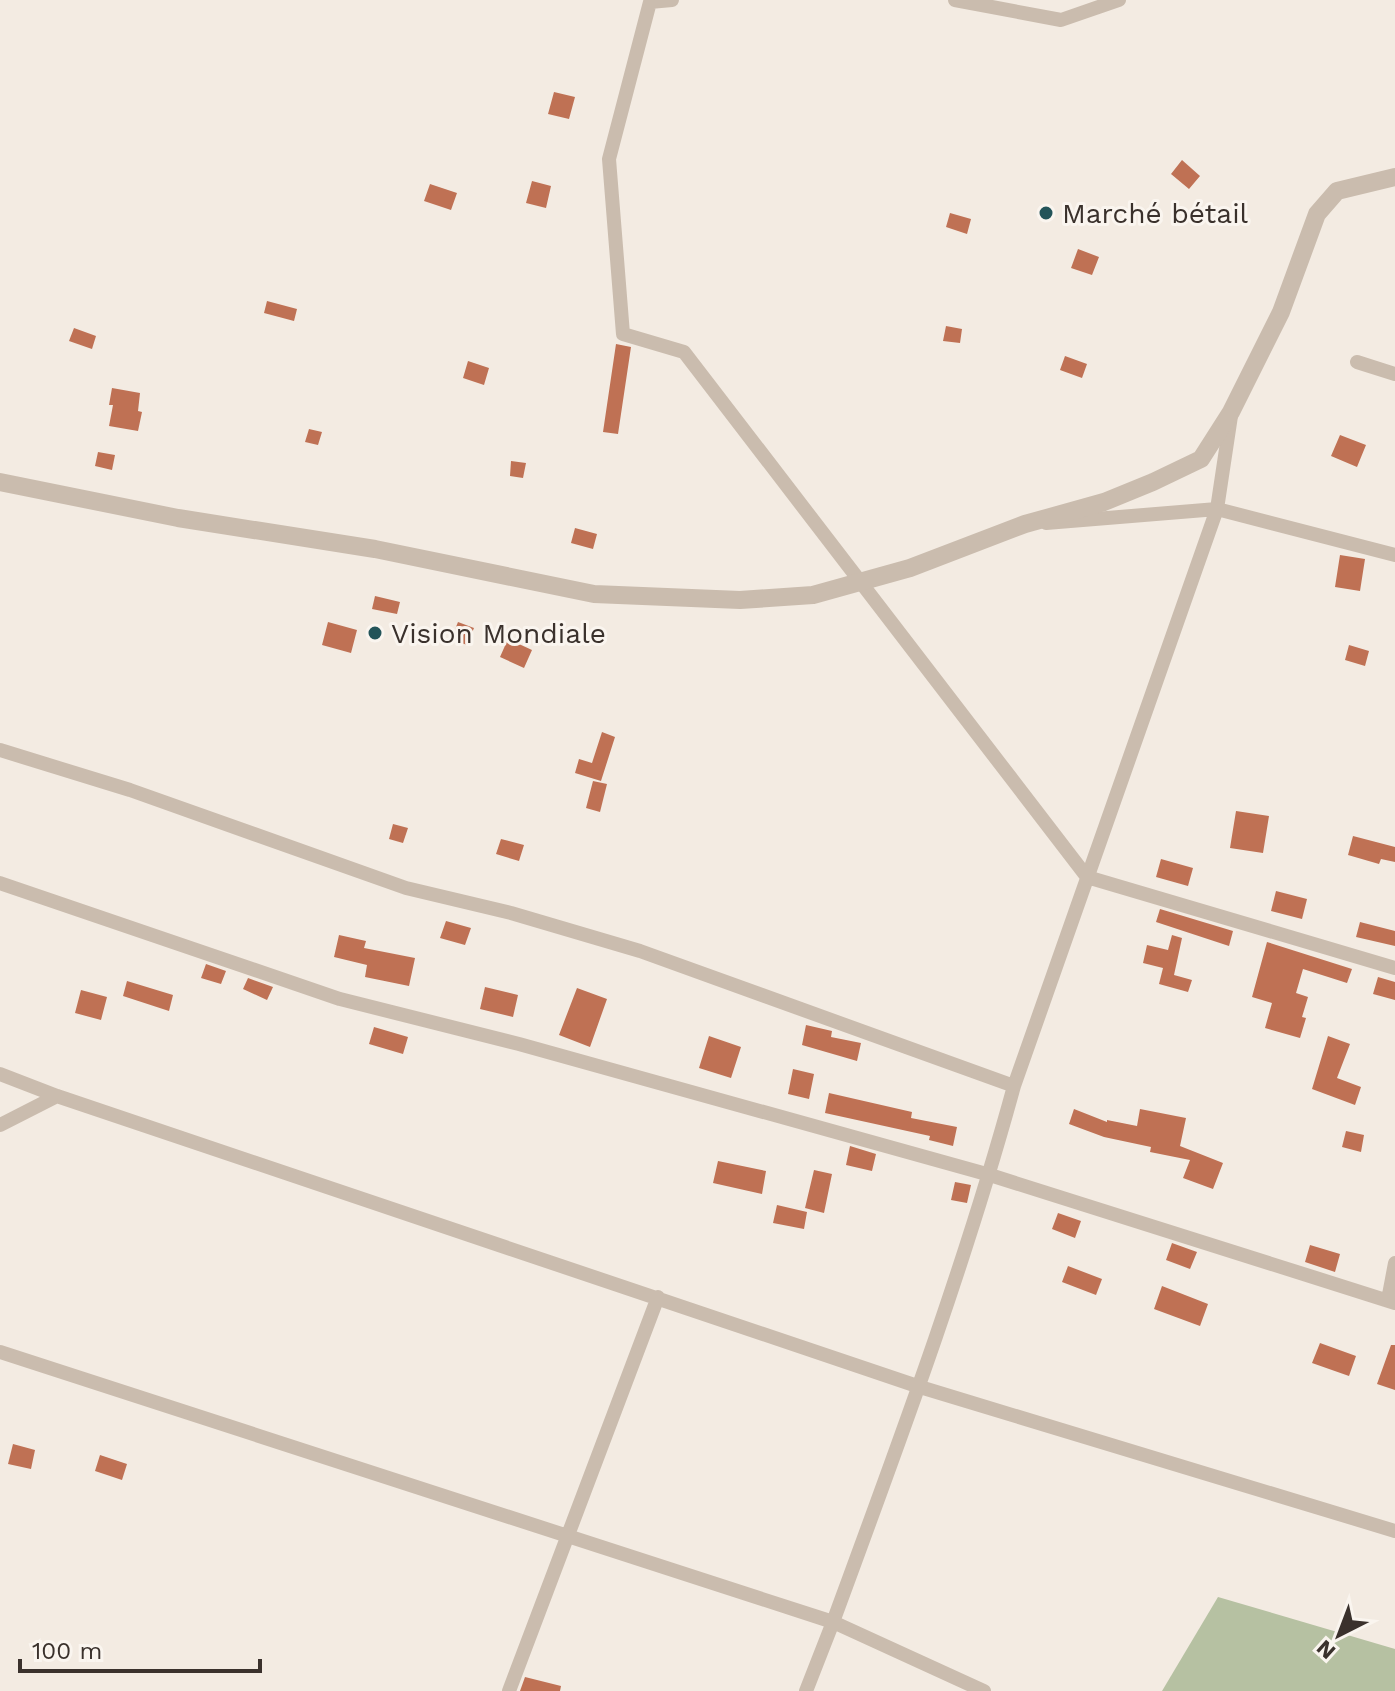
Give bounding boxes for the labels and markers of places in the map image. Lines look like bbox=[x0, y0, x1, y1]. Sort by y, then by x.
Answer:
place label: Marché bétail bbox=[1062, 197, 1249, 230]
marker: Marché bétail bbox=[1037, 204, 1055, 222]
place label: Vision Mondiale bbox=[391, 617, 606, 650]
marker: Vision Mondiale bbox=[366, 624, 384, 642]

